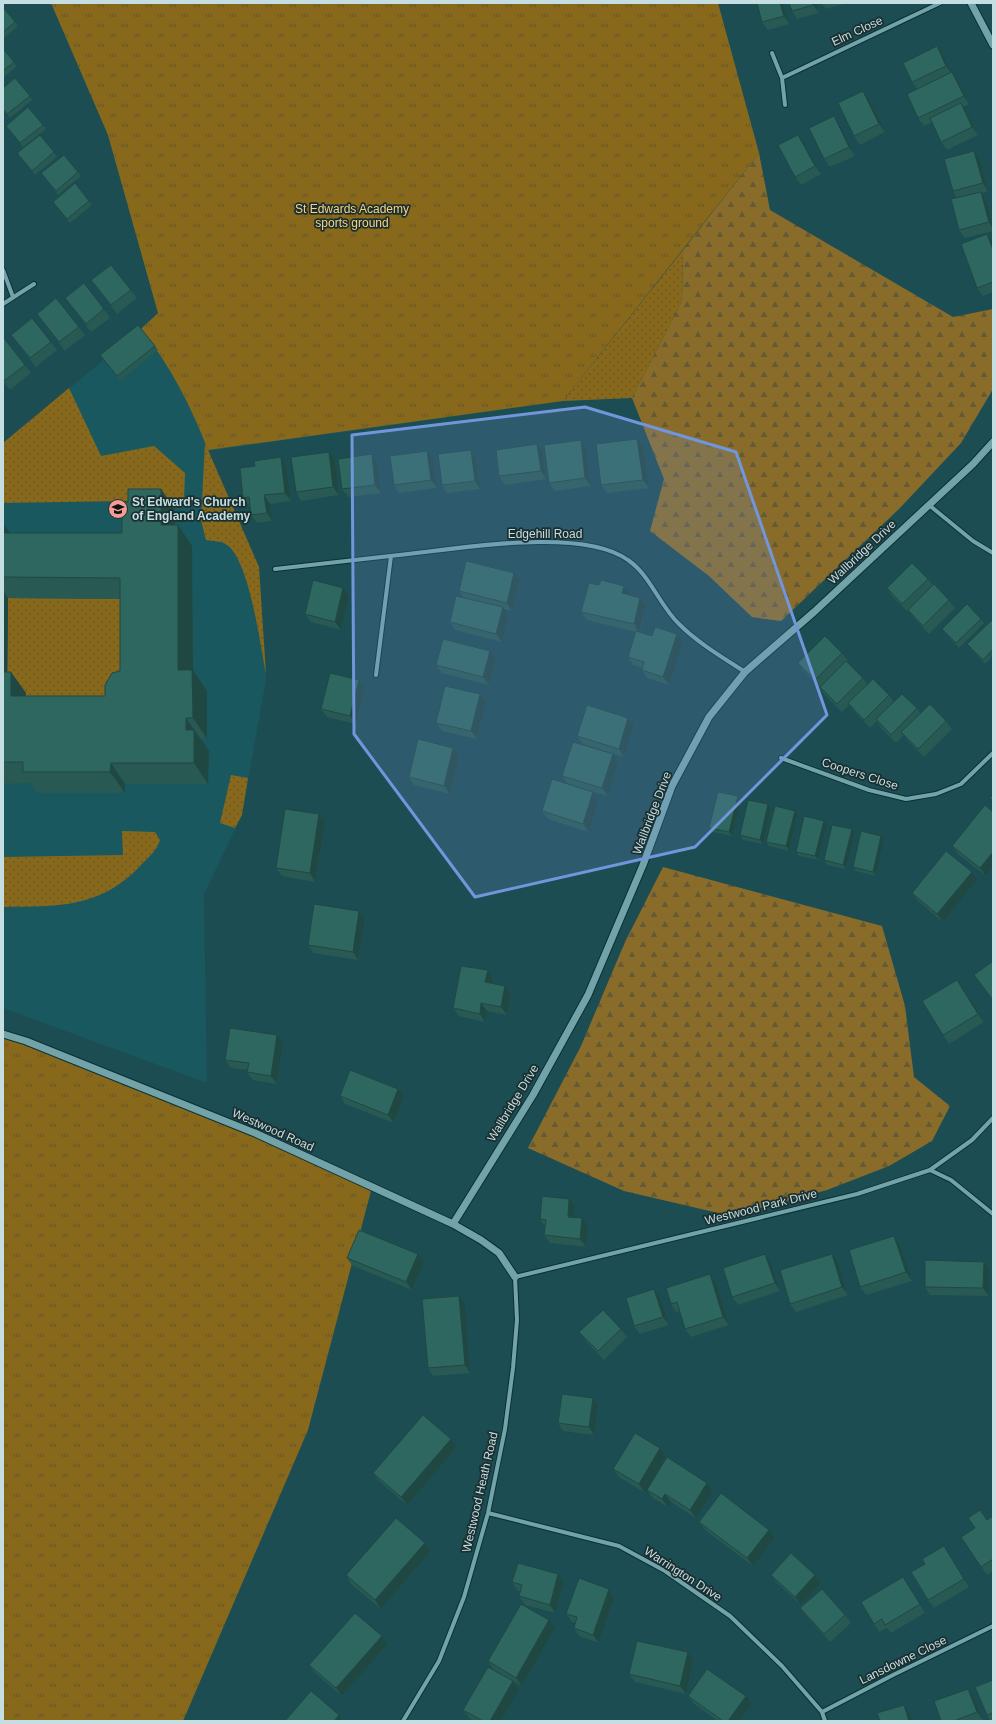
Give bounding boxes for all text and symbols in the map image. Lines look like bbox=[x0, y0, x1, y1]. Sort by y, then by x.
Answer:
street label: Elm Close bbox=[829, 13, 885, 49]
park label: St Edwards Academy sports ground bbox=[295, 202, 409, 230]
place label: St Edward's Church of England Academy bbox=[132, 495, 251, 523]
school or university icon: St Edward's Church of England Academy bbox=[107, 498, 129, 520]
street label: Wallbridge Drive bbox=[825, 517, 899, 587]
street label: Edgehill Road bbox=[508, 527, 582, 541]
street label: Coopers Close bbox=[820, 755, 900, 793]
street label: Wallbridge Drive bbox=[630, 769, 674, 856]
street label: Wallbridge Drive bbox=[484, 1062, 542, 1144]
street label: Westwood Road bbox=[230, 1106, 316, 1154]
street label: Westwood Park Drive bbox=[703, 1186, 819, 1228]
street label: Westwood Heath Road bbox=[459, 1430, 501, 1554]
street label: Warrington Drive bbox=[642, 1544, 725, 1604]
street label: Lansdowne Close bbox=[857, 1633, 949, 1687]

